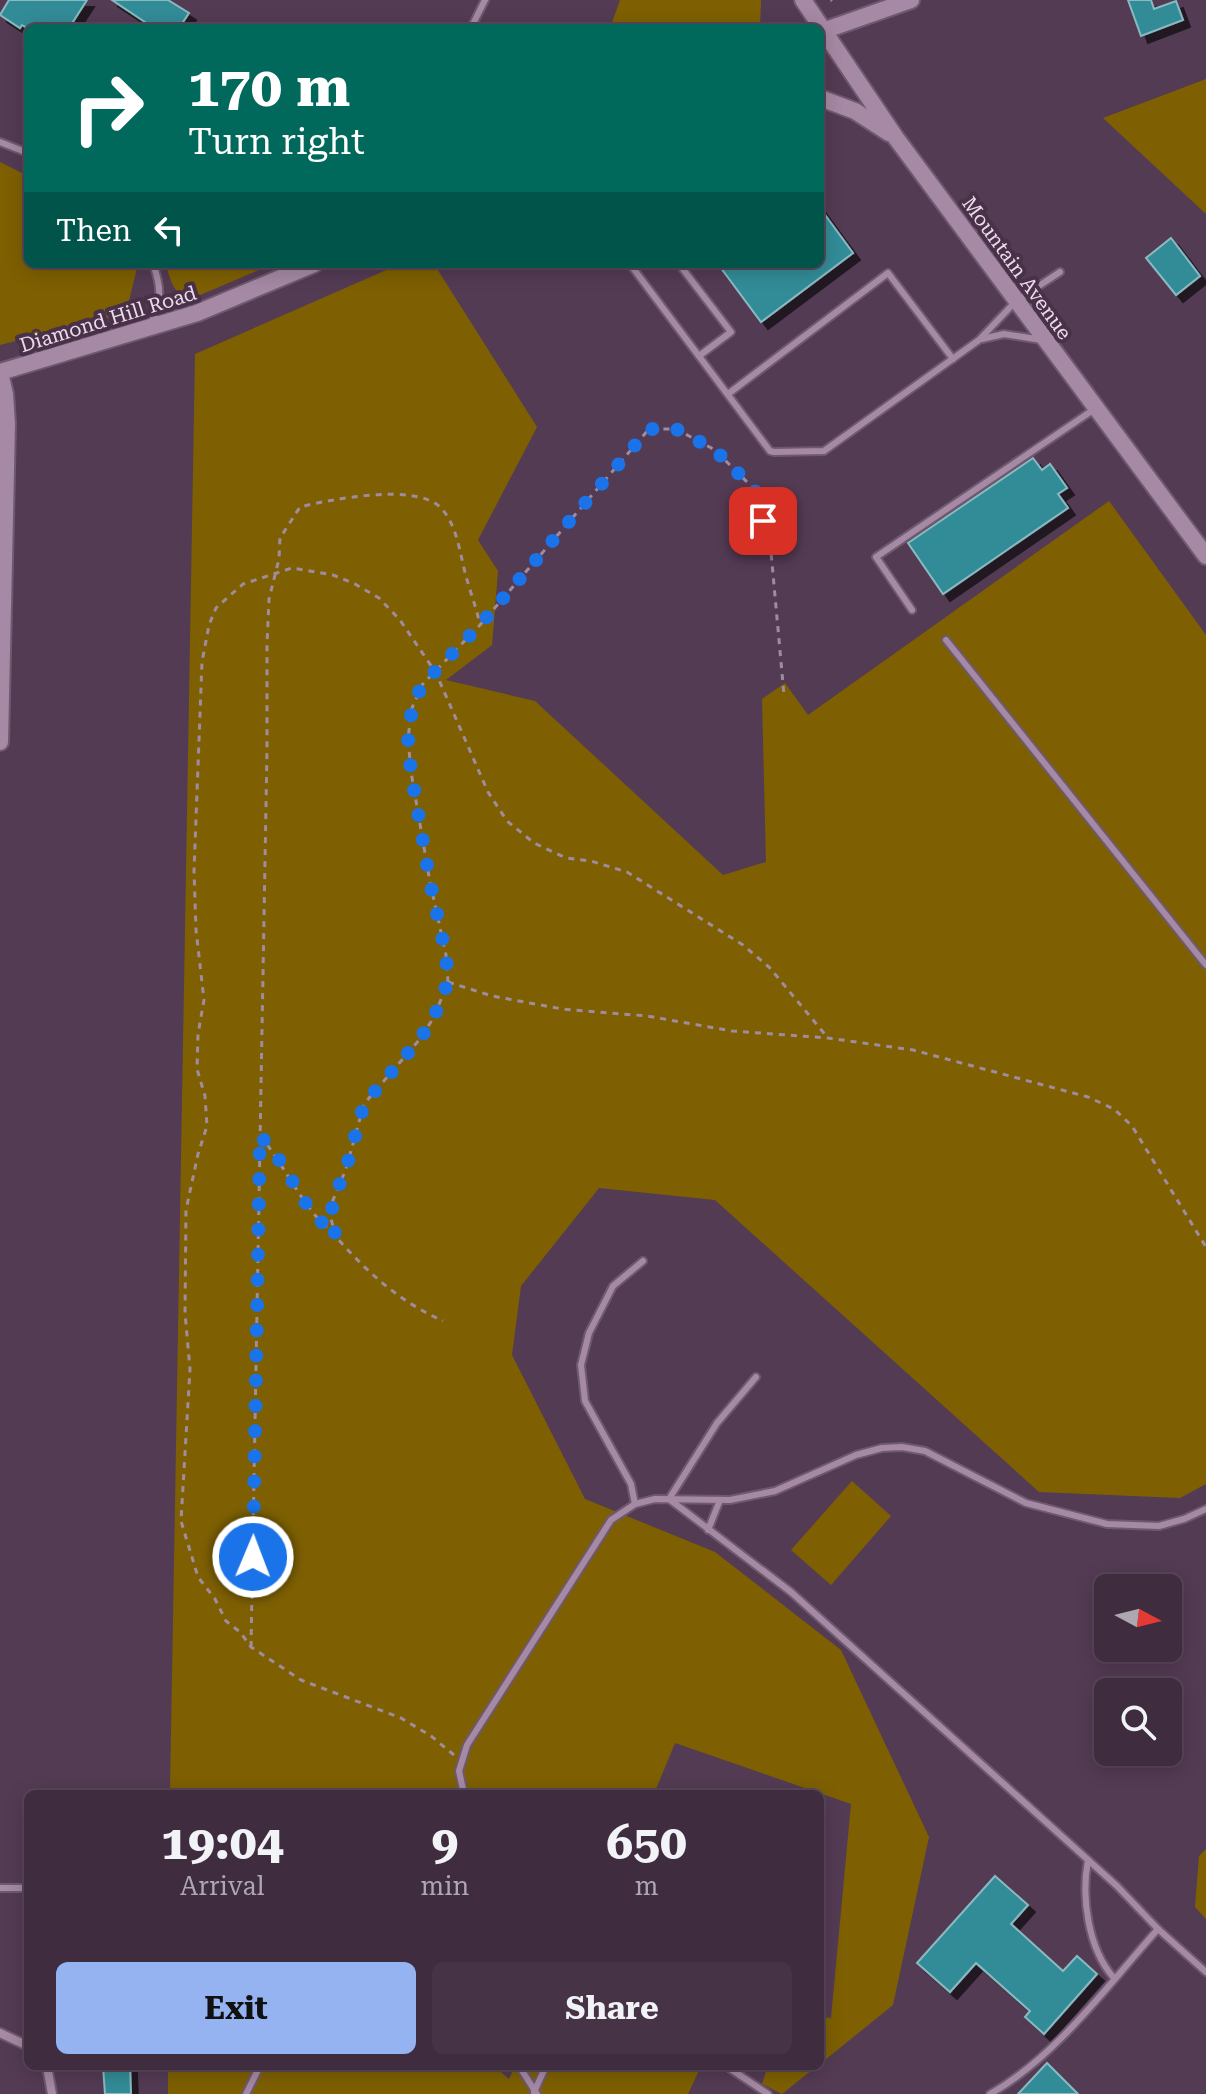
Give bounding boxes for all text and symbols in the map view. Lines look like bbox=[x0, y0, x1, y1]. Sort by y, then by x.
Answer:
text: 170 m bbox=[188, 54, 350, 120]
icon: right bbox=[56, 56, 160, 160]
text: Turn right bbox=[188, 121, 365, 163]
street label: Mountain Avenue bbox=[957, 192, 1077, 344]
icon: left bbox=[147, 208, 191, 252]
text: Then bbox=[56, 213, 131, 248]
street label: Diamond Hill Road bbox=[17, 281, 199, 357]
pin bbox=[729, 487, 797, 555]
icon: arrive bbox=[741, 499, 785, 543]
position arrow bbox=[211, 1515, 295, 1599]
north arrow bbox=[1094, 1574, 1182, 1662]
map controls bbox=[1094, 1574, 1182, 1766]
button: search bbox=[1094, 1678, 1182, 1766]
text: 19:04 bbox=[161, 1815, 284, 1871]
text: 9 bbox=[431, 1815, 458, 1871]
text: 650 bbox=[606, 1815, 687, 1871]
text: Arrival bbox=[180, 1871, 265, 1901]
text: min bbox=[421, 1871, 469, 1901]
text: m bbox=[635, 1871, 659, 1901]
button: Exit bbox=[56, 1962, 416, 2054]
button: Share bbox=[432, 1962, 792, 2054]

